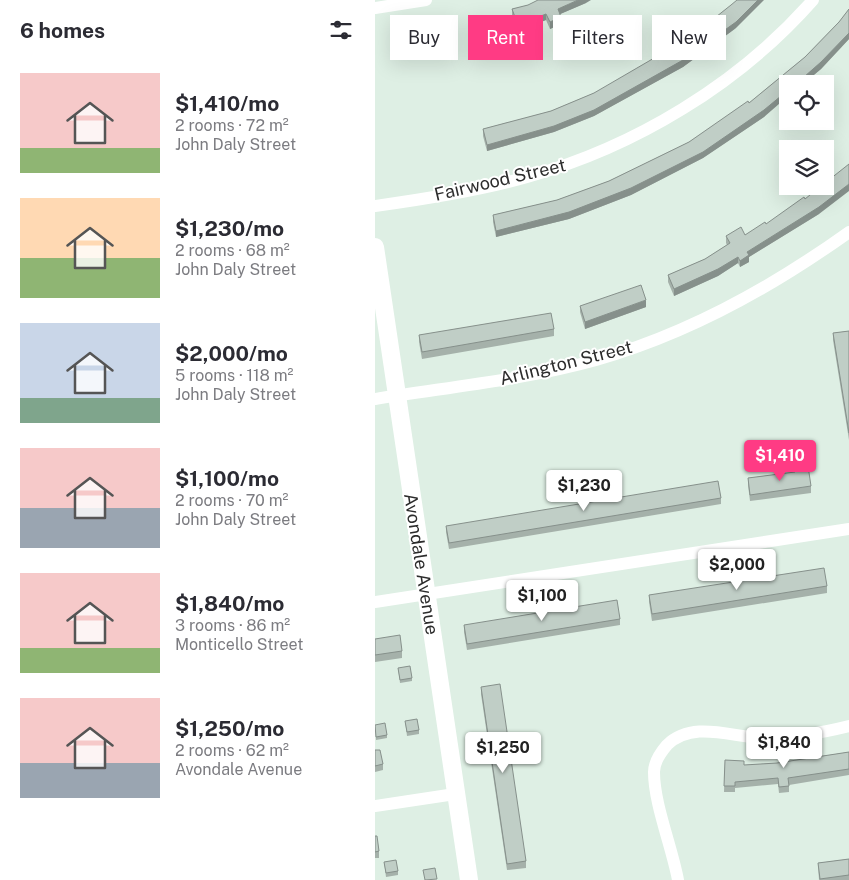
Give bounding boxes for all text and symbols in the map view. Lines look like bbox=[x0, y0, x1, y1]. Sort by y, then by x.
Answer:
chip: Buy bbox=[390, 15, 458, 60]
chip: Rent bbox=[468, 15, 543, 60]
chip: Filters bbox=[553, 15, 642, 60]
chip: New bbox=[652, 15, 726, 60]
icon: filters bbox=[327, 16, 355, 44]
text: 6 homes bbox=[20, 18, 105, 43]
map controls bbox=[779, 75, 834, 195]
button: locate bbox=[779, 75, 834, 130]
text: $1,410/mo bbox=[175, 91, 279, 116]
icon: home bbox=[60, 93, 120, 153]
text: 2 rooms · 72 m² bbox=[175, 116, 289, 135]
text: John Daly Street bbox=[175, 135, 296, 154]
button: layers bbox=[779, 140, 834, 195]
street label: Fairwood Street bbox=[432, 154, 568, 205]
text: $1,230/mo bbox=[175, 216, 284, 241]
icon: home bbox=[60, 218, 120, 278]
text: 2 rooms · 68 m² bbox=[175, 241, 290, 260]
text: John Daly Street bbox=[175, 260, 296, 279]
street label: Arlington Street bbox=[498, 336, 634, 389]
text: $2,000/mo bbox=[175, 341, 288, 366]
icon: home bbox=[60, 343, 120, 403]
text: 5 rooms · 118 m² bbox=[175, 366, 294, 385]
text: John Daly Street bbox=[175, 385, 296, 404]
pin: $1,410 bbox=[739, 440, 821, 482]
text: $1,410 bbox=[755, 446, 805, 465]
text: $1,100/mo bbox=[175, 466, 279, 491]
icon: home bbox=[60, 468, 120, 528]
pin: $1,230 bbox=[543, 470, 625, 512]
text: $1,230 bbox=[557, 476, 611, 495]
text: 2 rooms · 70 m² bbox=[175, 491, 288, 510]
street label: Avondale Avenue bbox=[400, 492, 443, 636]
text: John Daly Street bbox=[175, 510, 296, 529]
pin: $2,000 bbox=[696, 548, 778, 591]
text: $2,000 bbox=[709, 555, 765, 574]
pin: $1,100 bbox=[501, 580, 583, 622]
text: $1,100 bbox=[517, 586, 567, 605]
text: $1,840/mo bbox=[175, 591, 284, 616]
icon: home bbox=[60, 593, 120, 653]
text: 3 rooms · 86 m² bbox=[175, 616, 290, 635]
text: Monticello Street bbox=[175, 635, 304, 654]
text: $1,250/mo bbox=[175, 716, 284, 741]
icon: home bbox=[60, 718, 120, 778]
pin: $1,840 bbox=[743, 726, 825, 769]
pin: $1,250 bbox=[462, 732, 544, 774]
text: $1,840 bbox=[757, 733, 811, 752]
text: $1,250 bbox=[476, 738, 530, 757]
text: 2 rooms · 62 m² bbox=[175, 741, 289, 760]
text: Avondale Avenue bbox=[175, 760, 302, 779]

